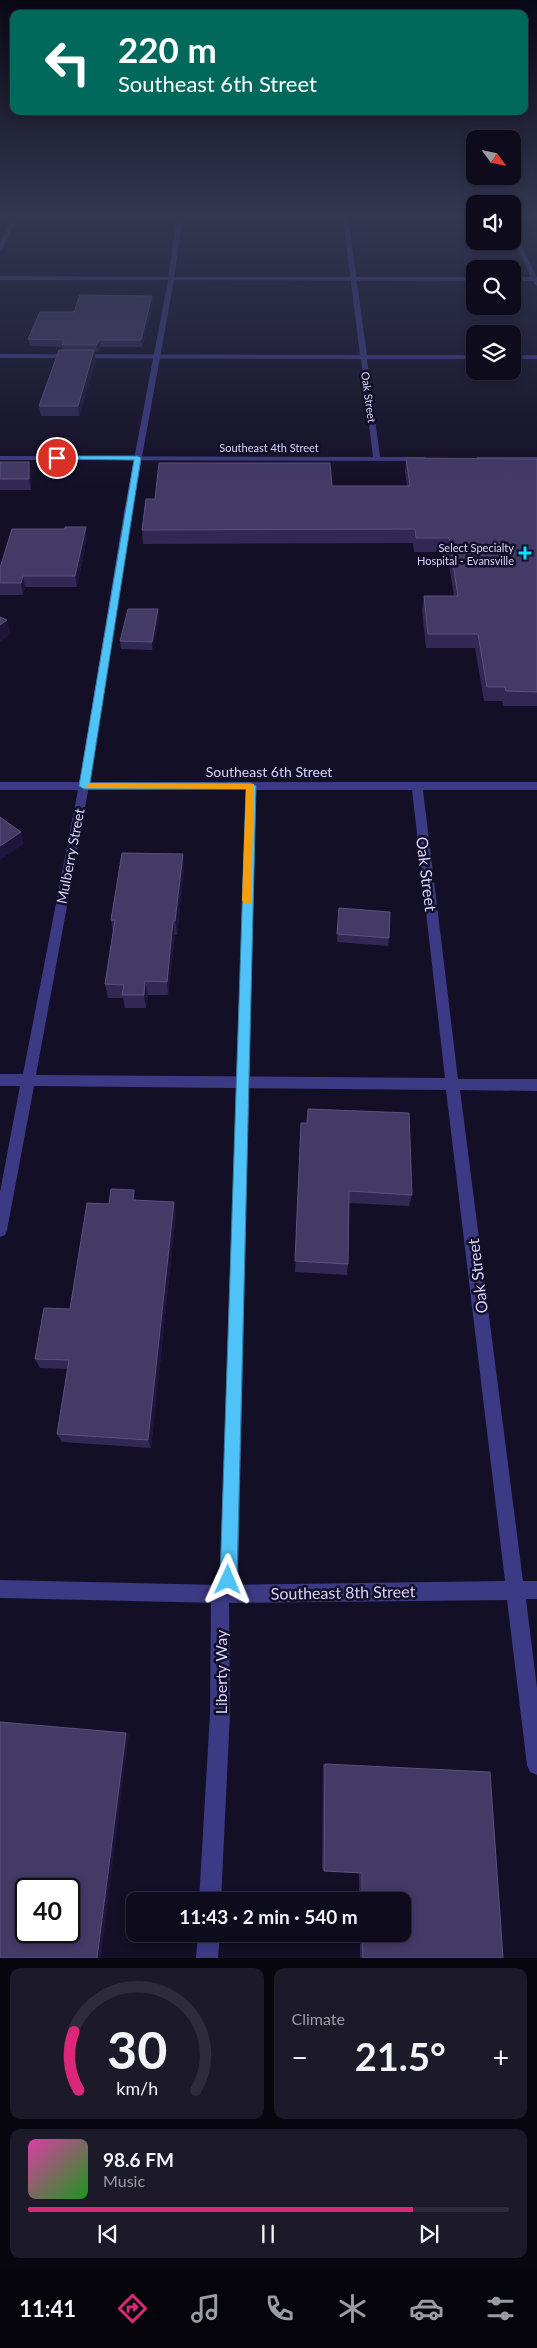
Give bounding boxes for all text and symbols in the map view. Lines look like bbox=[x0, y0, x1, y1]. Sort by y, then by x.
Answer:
text: 220 m bbox=[118, 28, 217, 70]
icon: left bbox=[35, 30, 100, 95]
text: Southeast 6th Street bbox=[118, 70, 317, 97]
north arrow bbox=[466, 130, 521, 185]
map controls bbox=[466, 130, 521, 380]
button: sound bbox=[466, 195, 521, 250]
button: search bbox=[466, 260, 521, 315]
button: layers bbox=[466, 325, 521, 380]
street label: Oak Street bbox=[359, 371, 379, 423]
pin bbox=[36, 437, 78, 479]
street label: Southeast 4th Street bbox=[219, 441, 319, 454]
icon: arrive bbox=[43, 444, 71, 472]
place label: Select Specialty Hospital - Evansville bbox=[417, 541, 514, 567]
marker: Select Specialty Hospital - Evansville bbox=[518, 546, 532, 560]
street label: Southeast 6th Street bbox=[206, 763, 332, 780]
street label: Mulberry Street bbox=[52, 807, 88, 905]
street label: Oak Street bbox=[413, 836, 441, 913]
street label: Oak Street bbox=[463, 1237, 491, 1314]
position arrow bbox=[201, 1553, 253, 1605]
street label: Southeast 8th Street bbox=[271, 1581, 416, 1603]
street label: Liberty Way bbox=[211, 1629, 230, 1714]
speed limit sign: 40 bbox=[15, 1878, 80, 1943]
text: 11:43 · 2 min · 540 m bbox=[179, 1905, 358, 1928]
text: Climate bbox=[292, 2009, 345, 2028]
text: 30 bbox=[107, 2018, 167, 2080]
text: 21.5° bbox=[355, 2033, 446, 2079]
text: − bbox=[292, 2040, 308, 2074]
text: + bbox=[493, 2040, 509, 2074]
text: km/h bbox=[116, 2077, 158, 2099]
text: 98.6 FM bbox=[103, 2148, 174, 2171]
text: Music bbox=[103, 2171, 145, 2190]
icon: previous bbox=[94, 2220, 122, 2248]
icon: pause bbox=[254, 2220, 282, 2248]
icon: next bbox=[415, 2220, 443, 2248]
icon: directions bbox=[115, 2291, 150, 2326]
icon: music bbox=[188, 2291, 223, 2326]
icon: phone bbox=[262, 2291, 297, 2326]
icon: climate bbox=[335, 2291, 370, 2326]
icon: car bbox=[409, 2291, 444, 2326]
icon: filters bbox=[483, 2291, 518, 2326]
text: 11:41 bbox=[19, 2295, 76, 2322]

